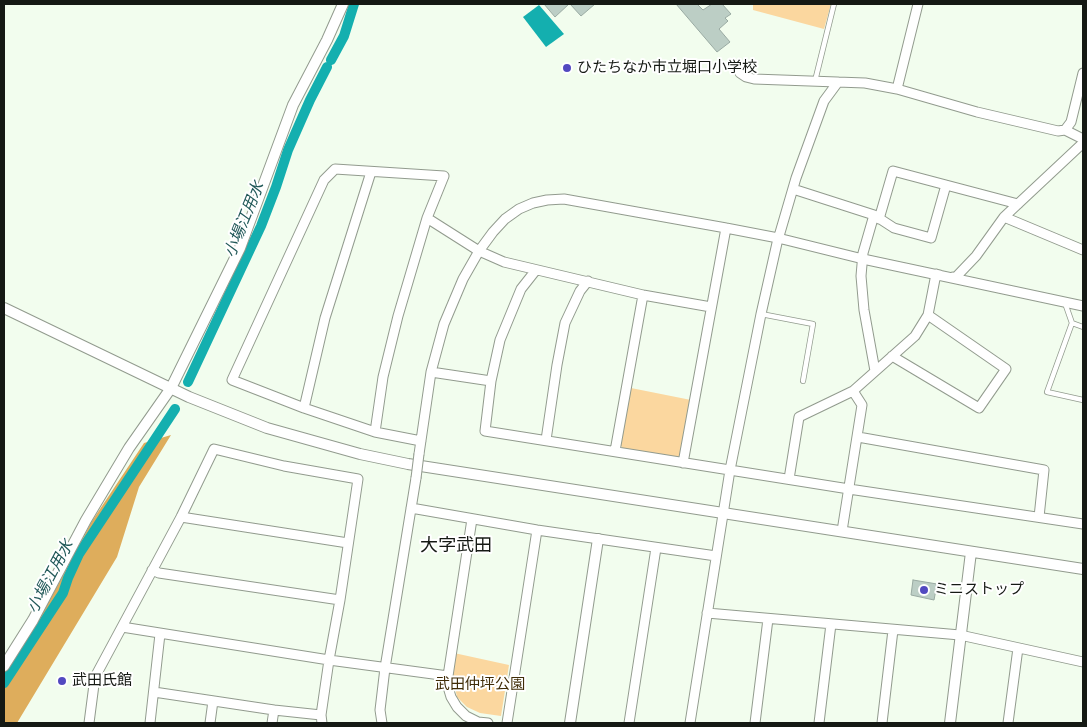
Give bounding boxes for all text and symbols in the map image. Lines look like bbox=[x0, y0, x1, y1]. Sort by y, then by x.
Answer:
place label: ひたちなか市立堀口小学校 bbox=[577, 59, 757, 77]
marker: ひたちなか市立堀口小学校 bbox=[561, 62, 573, 74]
water label: 小場江用水 bbox=[221, 179, 269, 261]
district label: 大字武田 bbox=[420, 535, 492, 557]
water label: 小場江用水 bbox=[24, 537, 78, 617]
place label: ミニストップ bbox=[934, 581, 1024, 599]
marker: ミニストップ bbox=[918, 584, 930, 596]
place label: 武田氏館 bbox=[72, 672, 132, 690]
marker: 武田氏館 bbox=[56, 675, 68, 687]
park label: 武田仲坪公園 bbox=[435, 676, 525, 694]

